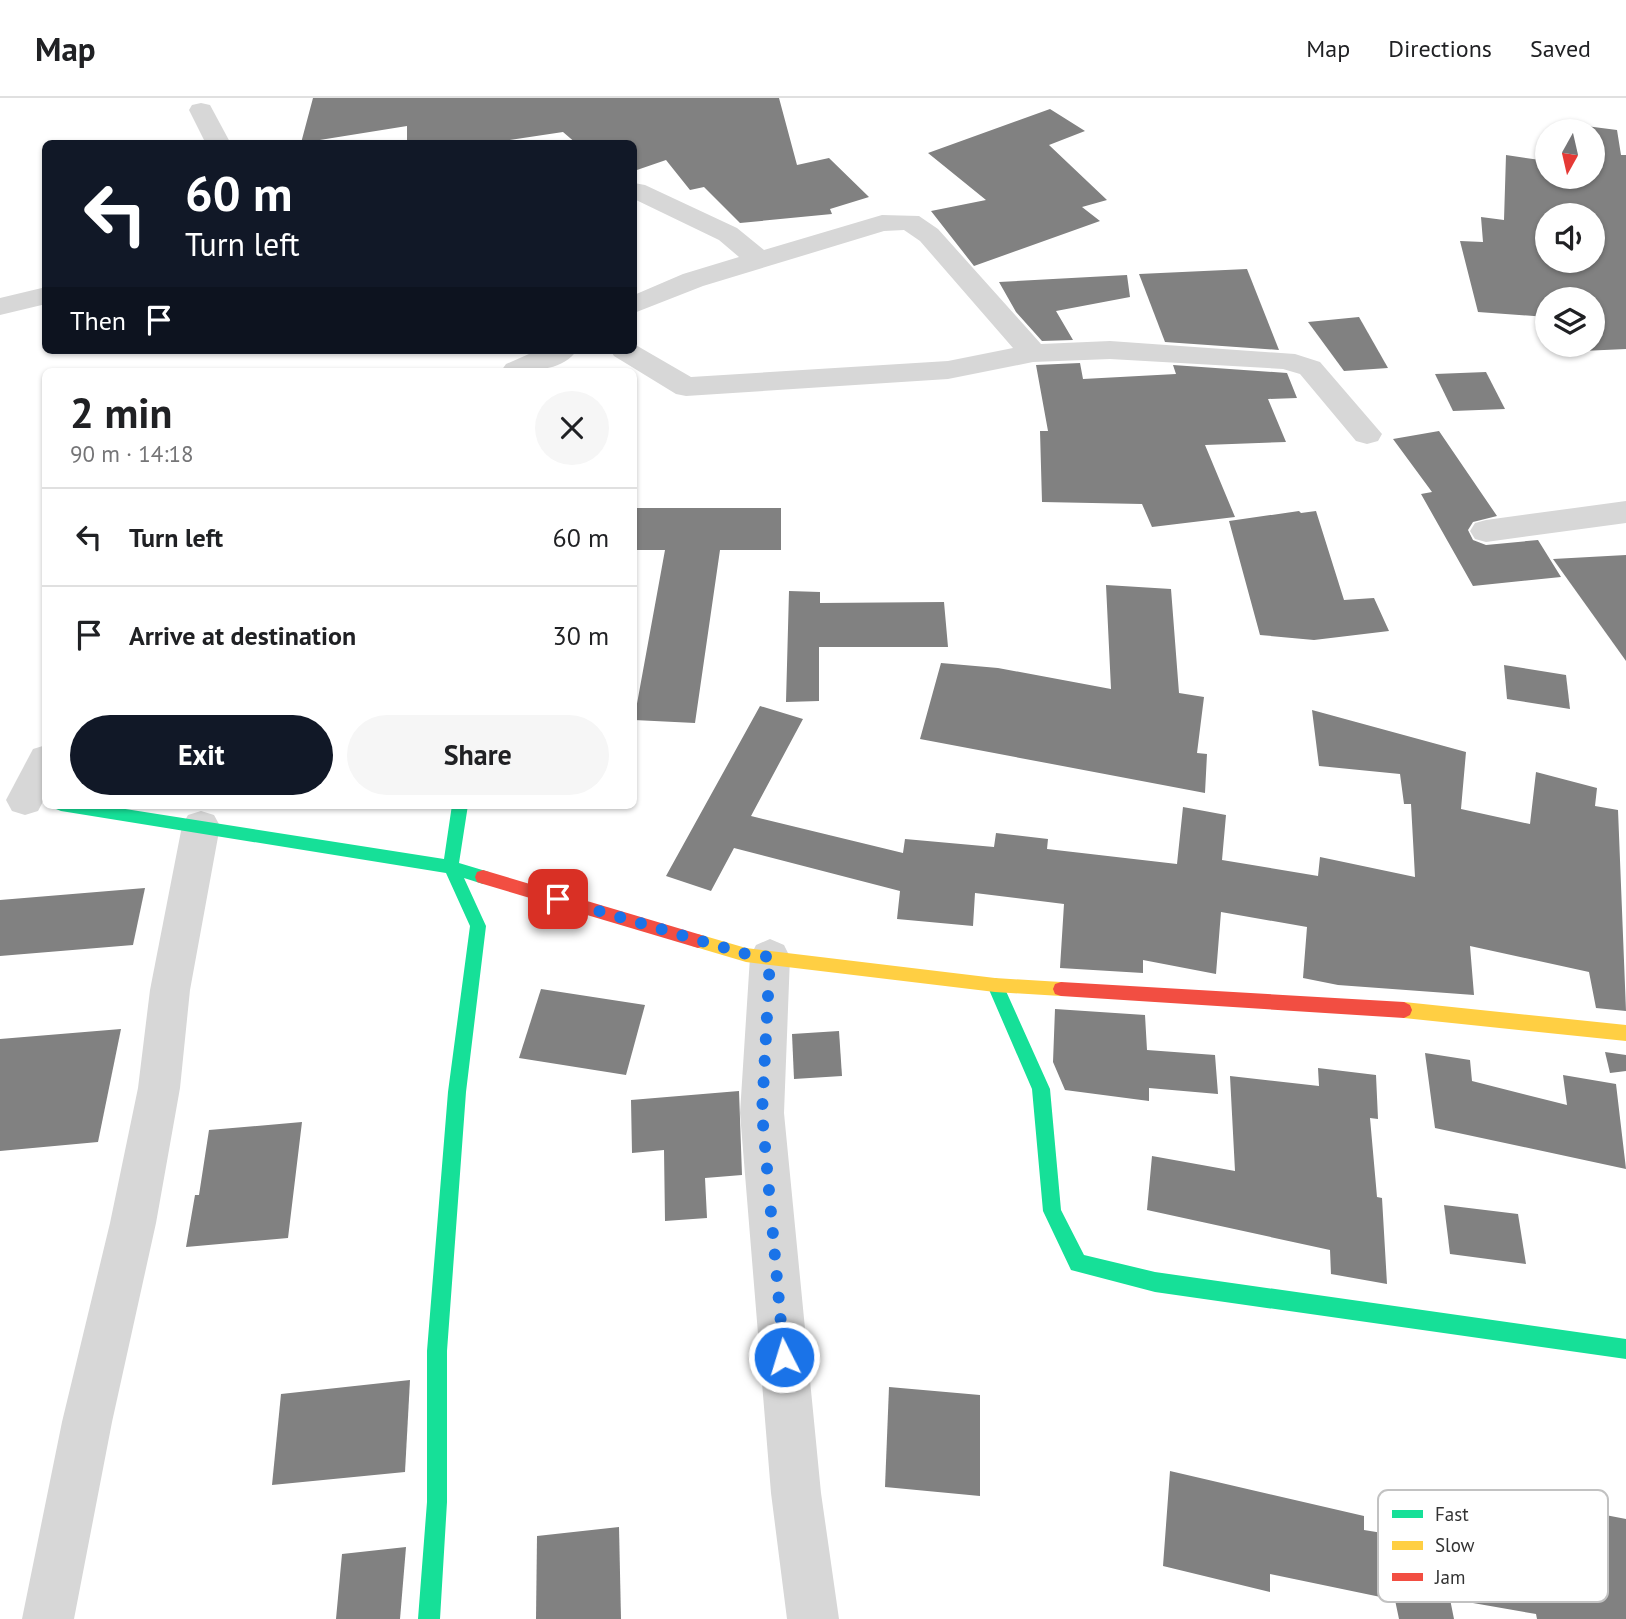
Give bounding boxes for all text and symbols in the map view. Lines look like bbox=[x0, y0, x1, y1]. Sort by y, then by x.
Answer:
text: Map bbox=[35, 27, 96, 70]
text: Map bbox=[1306, 33, 1350, 64]
text: Directions bbox=[1388, 33, 1492, 64]
text: Saved bbox=[1530, 33, 1591, 64]
north arrow bbox=[1535, 119, 1605, 189]
map controls bbox=[1535, 119, 1605, 357]
text: 60 m bbox=[185, 161, 292, 225]
icon: left bbox=[70, 168, 161, 259]
button: sound bbox=[1535, 203, 1605, 273]
text: Turn left bbox=[185, 223, 300, 265]
button: layers bbox=[1535, 287, 1605, 357]
icon: arrive bbox=[140, 301, 178, 339]
text: Then bbox=[70, 304, 126, 337]
text: 2 min bbox=[70, 385, 172, 440]
button: close bbox=[535, 391, 609, 465]
text: 90 m · 14:18 bbox=[70, 439, 194, 468]
icon: left bbox=[70, 518, 108, 556]
text: Turn left bbox=[129, 521, 223, 554]
text: 60 m bbox=[553, 521, 609, 554]
icon: arrive bbox=[70, 616, 108, 654]
text: Arrive at destination bbox=[129, 619, 356, 652]
text: 30 m bbox=[553, 619, 609, 652]
button: Exit bbox=[70, 715, 333, 795]
button: Share bbox=[347, 715, 609, 795]
pin bbox=[528, 869, 588, 929]
icon: arrive bbox=[539, 880, 577, 918]
position arrow bbox=[747, 1320, 821, 1394]
legend bbox=[1378, 1490, 1608, 1602]
text: Fast bbox=[1435, 1502, 1469, 1526]
text: Slow bbox=[1435, 1533, 1475, 1557]
text: Jam bbox=[1434, 1565, 1465, 1589]

